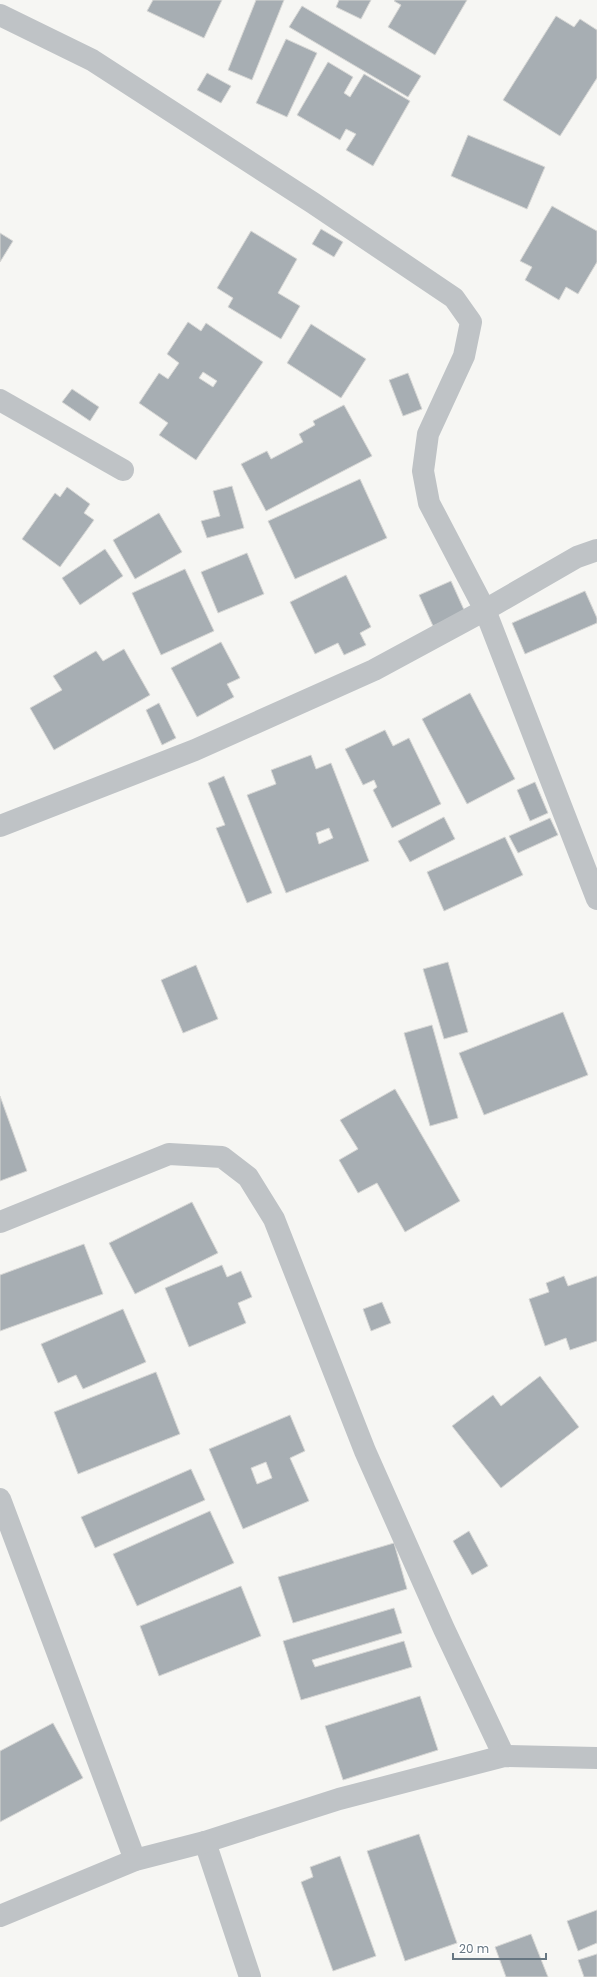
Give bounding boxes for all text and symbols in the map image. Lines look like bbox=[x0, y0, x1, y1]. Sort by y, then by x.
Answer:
scale bar bbox=[453, 1935, 546, 1961]
text: 20 m bbox=[459, 1940, 489, 1957]

